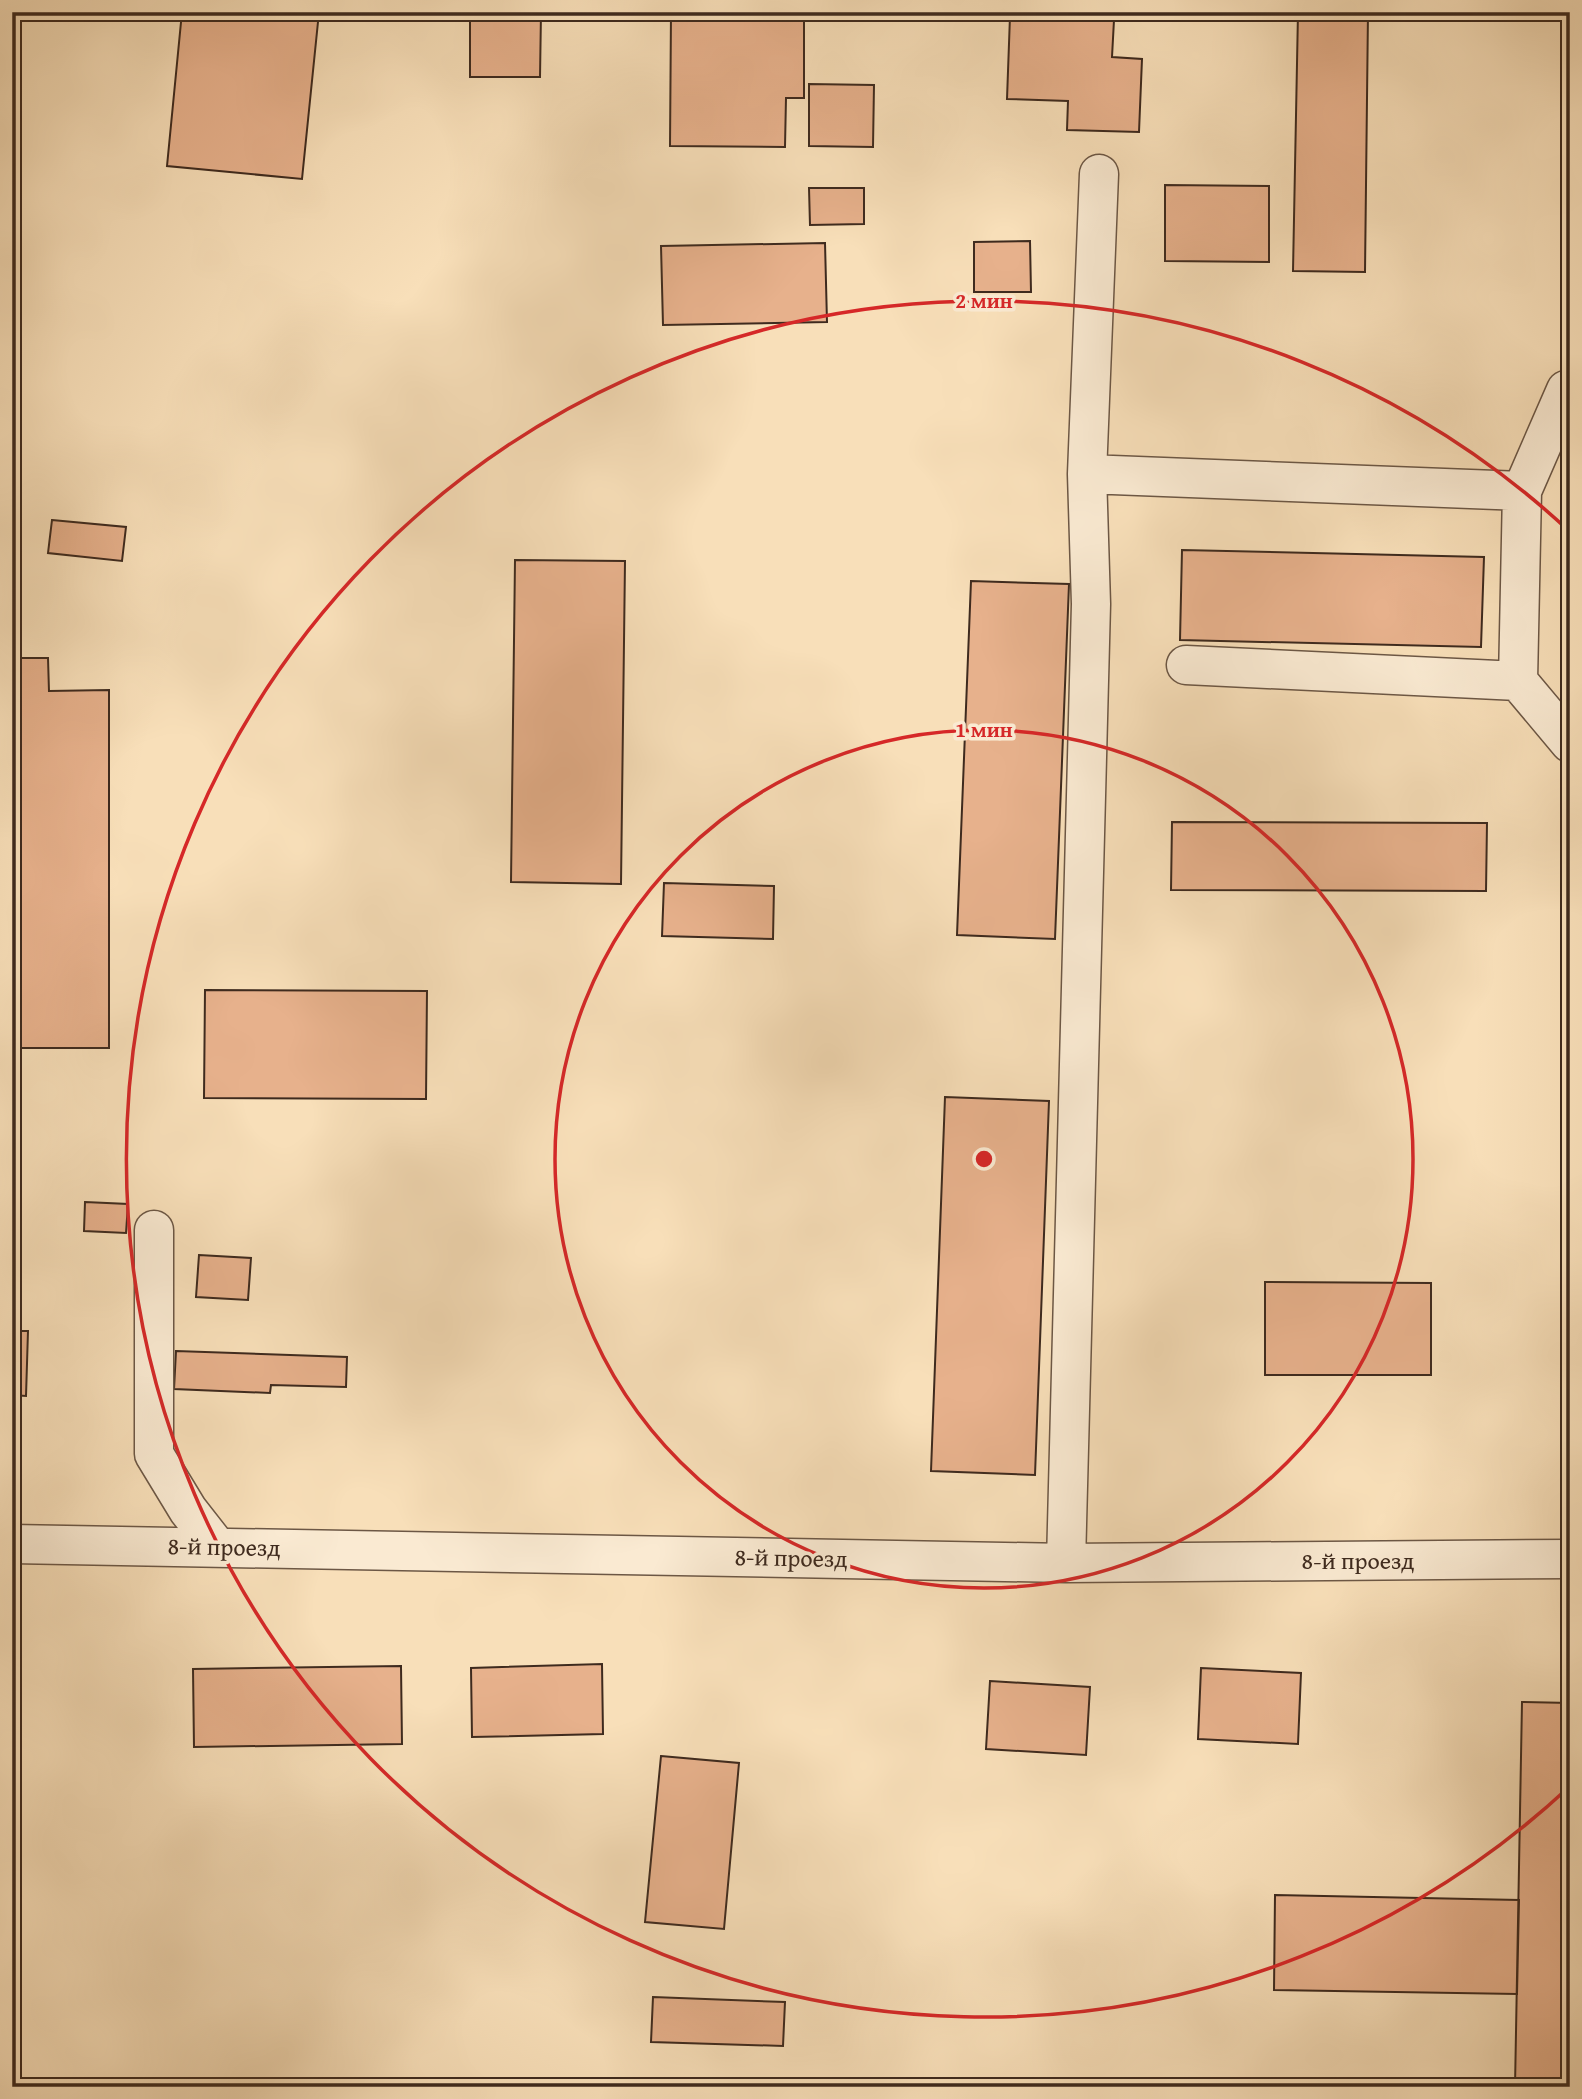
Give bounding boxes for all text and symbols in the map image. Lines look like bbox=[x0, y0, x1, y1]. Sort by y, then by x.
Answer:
text: 2 мин bbox=[955, 285, 1013, 316]
text: 1 мин bbox=[955, 714, 1013, 745]
centre of rings bbox=[972, 1147, 996, 1171]
street label: 8-й проезд bbox=[167, 1528, 281, 1565]
street label: 8-й проезд bbox=[734, 1539, 848, 1576]
street label: 8-й проезд bbox=[1302, 1543, 1414, 1578]

